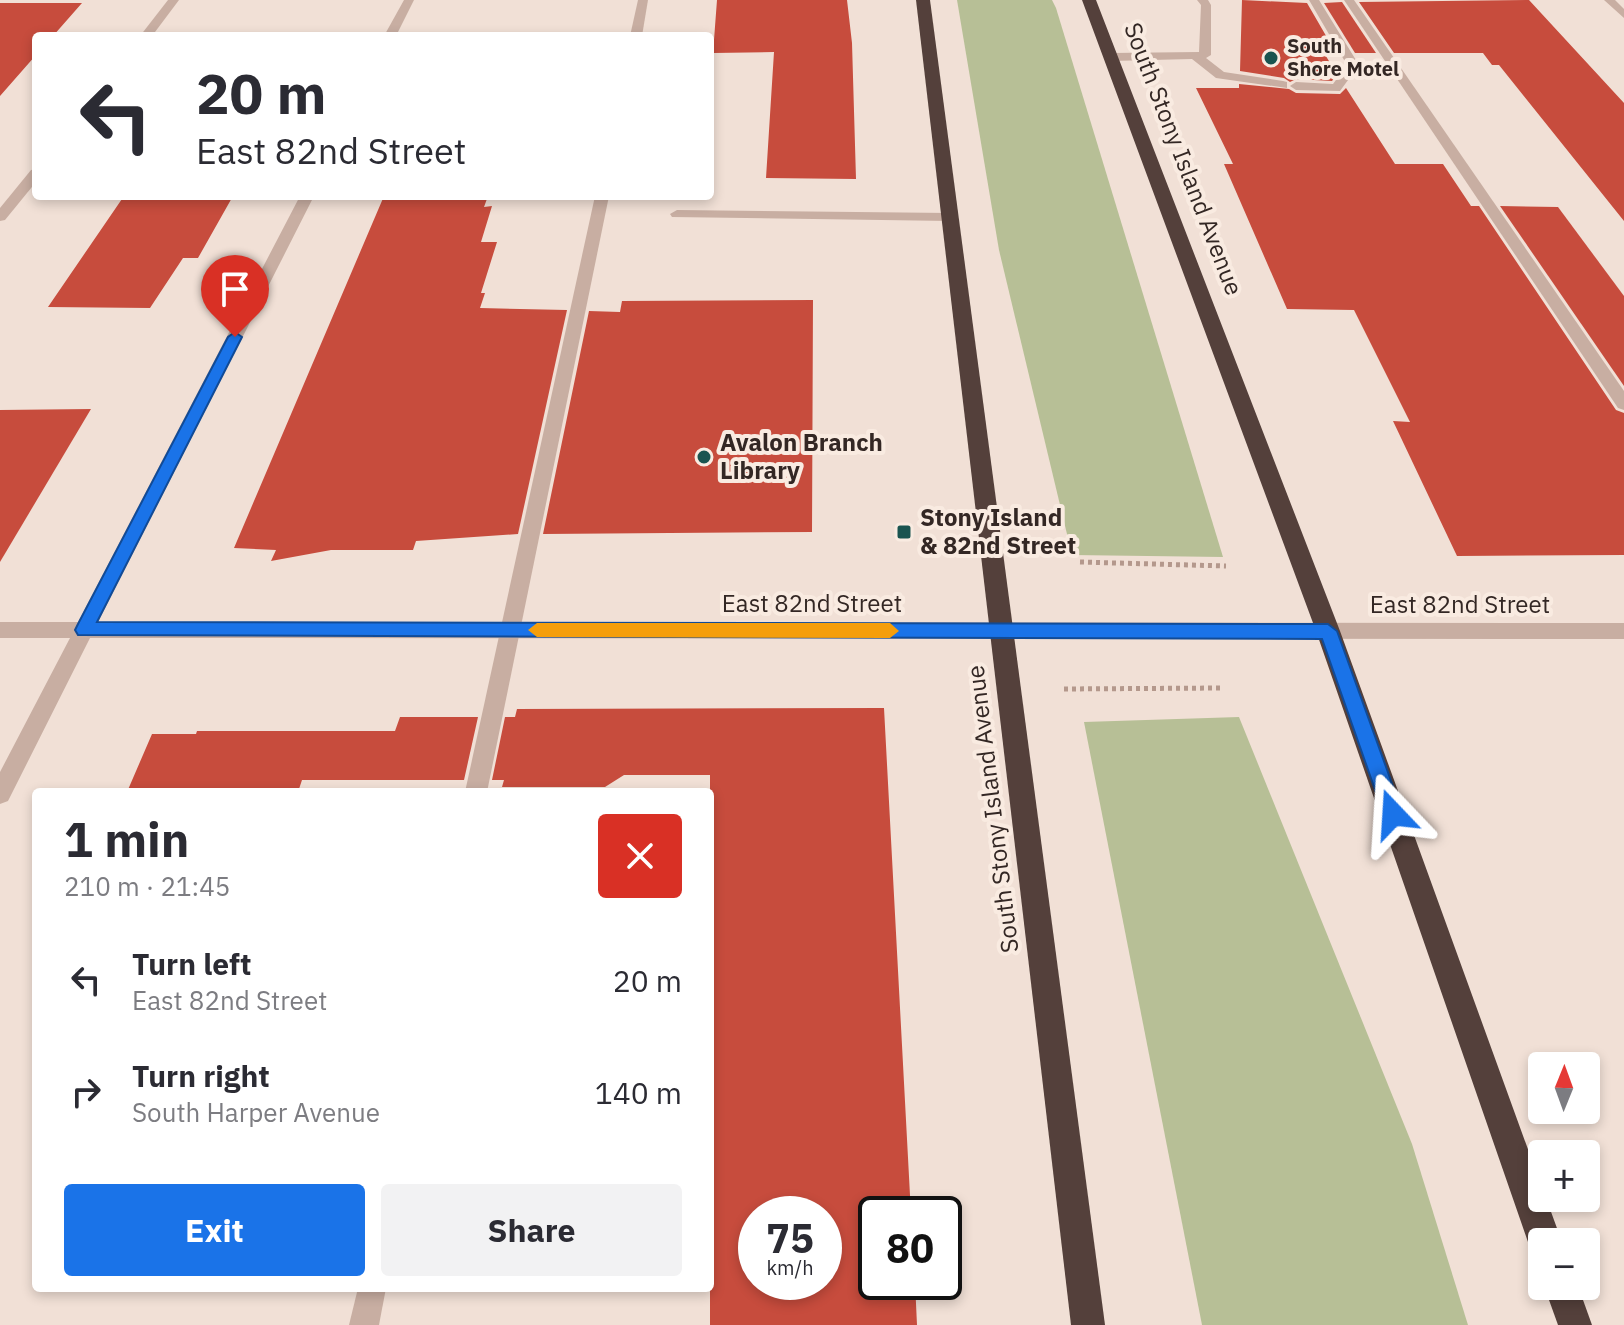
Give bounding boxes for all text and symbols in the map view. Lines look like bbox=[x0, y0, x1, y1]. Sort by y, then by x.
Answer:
street label: South Stony Island Avenue bbox=[1117, 18, 1251, 300]
place label: South Shore Motel bbox=[1287, 32, 1399, 82]
marker: South Shore Motel bbox=[1262, 49, 1280, 67]
text: 20 m bbox=[196, 57, 326, 129]
icon: left bbox=[64, 64, 168, 168]
text: East 82nd Street bbox=[196, 127, 466, 174]
pin bbox=[201, 255, 269, 337]
icon: arrive bbox=[213, 267, 257, 311]
place label: Avalon Branch Library bbox=[720, 426, 883, 486]
marker: Avalon Branch Library bbox=[695, 448, 713, 466]
place label: Stony Island & 82nd Street bbox=[920, 501, 1076, 561]
marker: Stony Island & 82nd Street bbox=[895, 523, 913, 541]
street label: East 82nd Street bbox=[722, 587, 902, 619]
street label: East 82nd Street bbox=[1370, 588, 1550, 620]
street label: South Stony Island Avenue bbox=[958, 663, 1026, 955]
position arrow bbox=[1351, 772, 1435, 856]
text: 1 min bbox=[64, 808, 189, 870]
button: close bbox=[598, 814, 682, 898]
text: 210 m · 21:45 bbox=[64, 869, 230, 903]
text: Turn left bbox=[132, 944, 251, 983]
icon: left bbox=[64, 958, 108, 1002]
text: 20 m bbox=[613, 961, 682, 1000]
text: East 82nd Street bbox=[132, 983, 327, 1017]
north arrow bbox=[1528, 1052, 1600, 1124]
map controls bbox=[1528, 1052, 1600, 1300]
text: Turn right bbox=[132, 1056, 270, 1095]
icon: right bbox=[64, 1070, 108, 1114]
text: 140 m bbox=[595, 1073, 682, 1112]
text: South Harper Avenue bbox=[132, 1095, 380, 1129]
button: + bbox=[1528, 1140, 1600, 1212]
button: Exit bbox=[64, 1184, 365, 1276]
button: Share bbox=[381, 1184, 682, 1276]
speed limit sign: 80 bbox=[858, 1196, 962, 1300]
text: 75 bbox=[766, 1212, 814, 1264]
button: − bbox=[1528, 1228, 1600, 1300]
text: km/h bbox=[766, 1254, 814, 1281]

